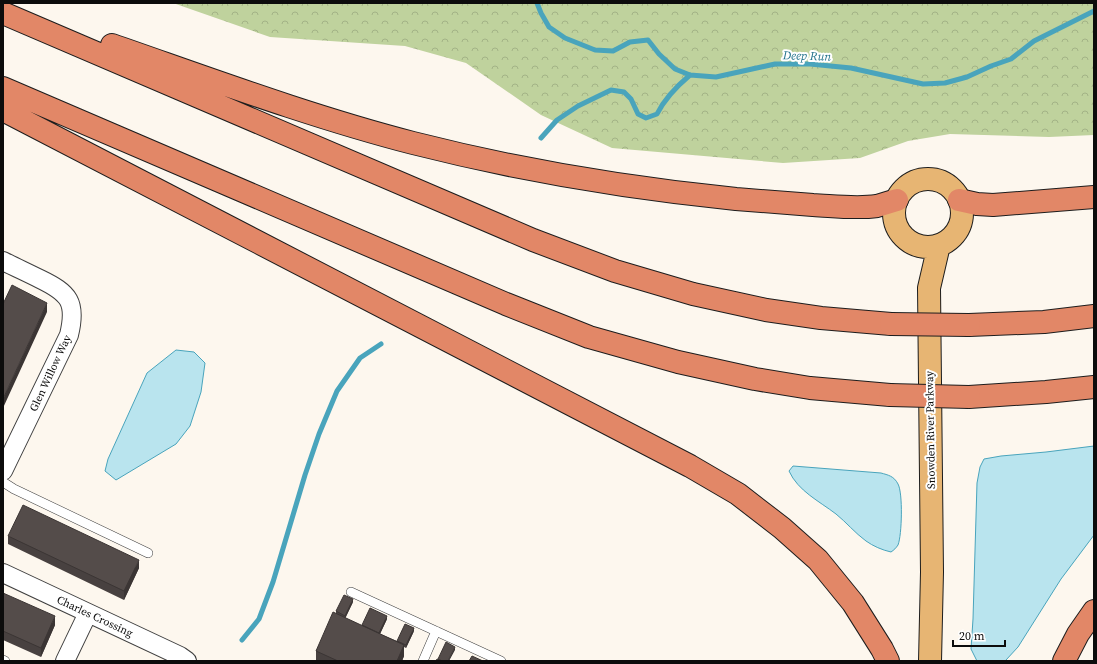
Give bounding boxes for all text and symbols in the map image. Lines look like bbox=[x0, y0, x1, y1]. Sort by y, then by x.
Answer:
water label: Deep Run bbox=[782, 47, 832, 65]
street label: Glen Willow Way bbox=[26, 332, 75, 414]
street label: Snowden River Parkway bbox=[922, 371, 939, 489]
street label: Charles Crossing bbox=[54, 592, 136, 641]
scale bar bbox=[953, 622, 1005, 648]
text: 20 m bbox=[959, 628, 985, 644]

